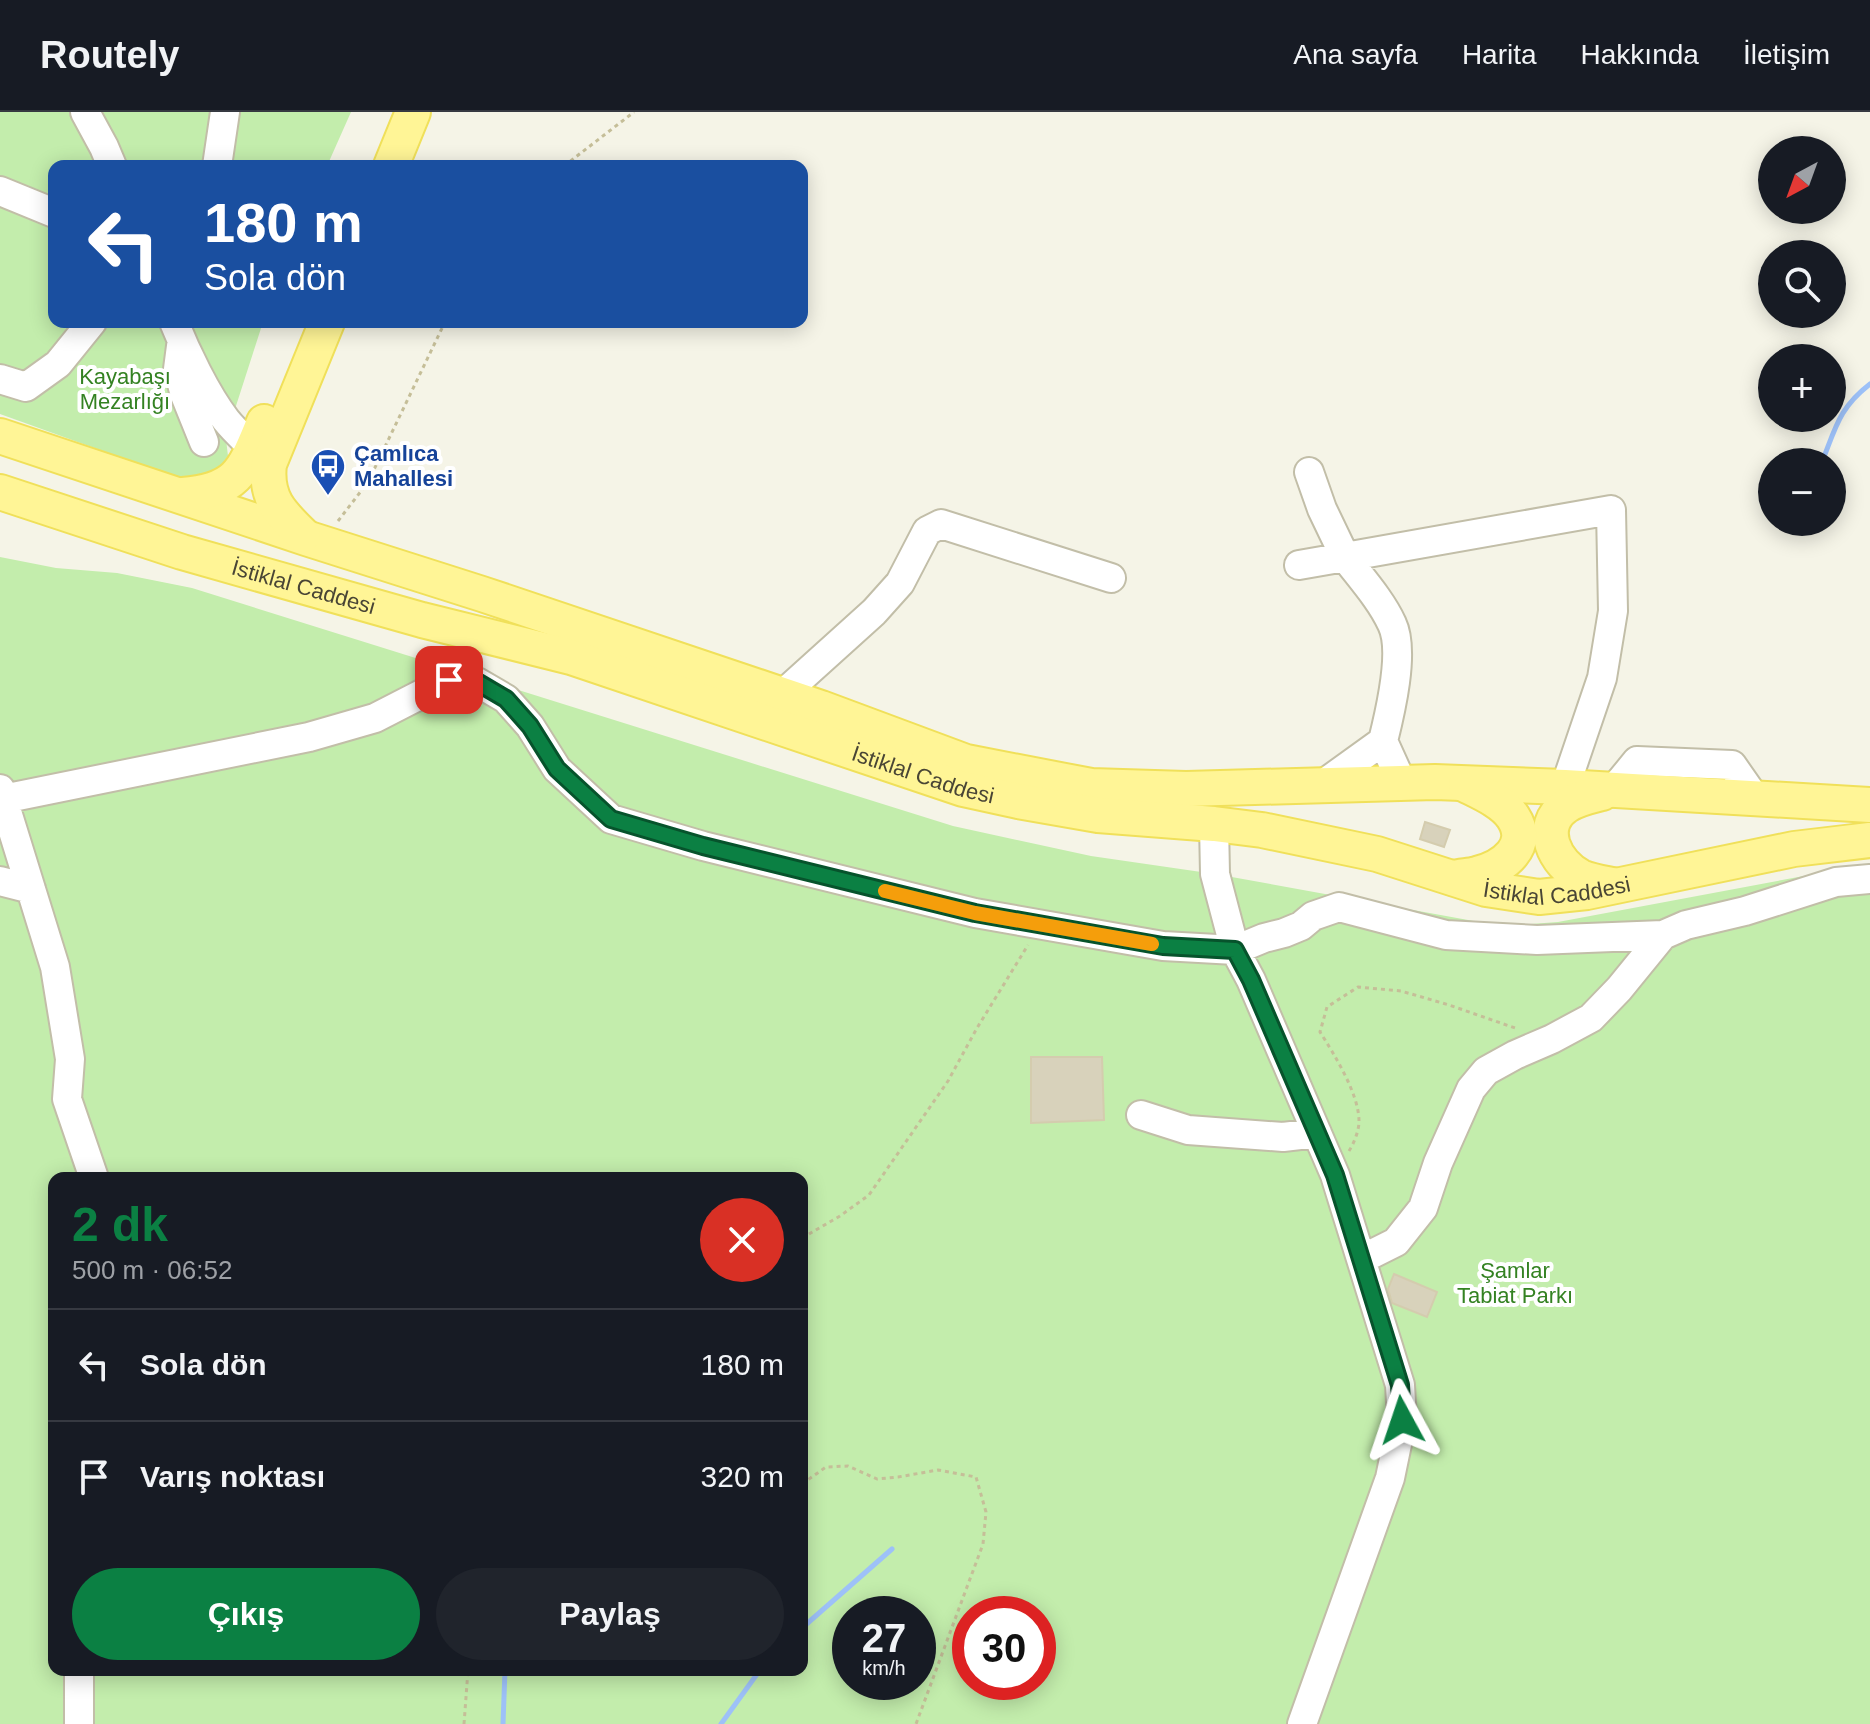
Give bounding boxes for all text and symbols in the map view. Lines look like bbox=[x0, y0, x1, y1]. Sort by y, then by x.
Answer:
text: Routely bbox=[40, 34, 179, 76]
text: Ana sayfa bbox=[1293, 39, 1418, 70]
text: Harita bbox=[1462, 39, 1537, 70]
text: Hakkında bbox=[1581, 39, 1699, 70]
text: İletişim bbox=[1743, 39, 1830, 70]
north arrow bbox=[1758, 136, 1846, 224]
map controls bbox=[1758, 136, 1846, 536]
text: 180 m bbox=[204, 191, 363, 254]
icon: left bbox=[72, 192, 176, 296]
button: search bbox=[1758, 240, 1846, 328]
text: Sola dön bbox=[204, 257, 346, 298]
button: + bbox=[1758, 344, 1846, 432]
park label: Kayabaşı Mezarlığı bbox=[79, 364, 171, 414]
place label: Çamlıca Mahallesi bbox=[354, 441, 453, 491]
bus stop icon: Çamlıca Mahallesi bbox=[309, 447, 347, 497]
button: − bbox=[1758, 448, 1846, 536]
street label: İstiklal Caddesi bbox=[229, 555, 378, 619]
pin bbox=[415, 646, 483, 714]
icon: arrive bbox=[427, 658, 471, 702]
street label: İstiklal Caddesi bbox=[849, 741, 997, 808]
street label: İstiklal Caddesi bbox=[1482, 871, 1632, 910]
text: 2 dk bbox=[72, 1198, 168, 1251]
button: close bbox=[700, 1198, 784, 1282]
text: 500 m · 06:52 bbox=[72, 1255, 232, 1285]
park label: Şamlar Tabiat Parkı bbox=[1457, 1258, 1573, 1308]
icon: left bbox=[72, 1343, 116, 1387]
text: Sola dön bbox=[140, 1348, 267, 1381]
text: 180 m bbox=[701, 1348, 784, 1381]
position arrow bbox=[1360, 1378, 1444, 1462]
icon: arrive bbox=[72, 1455, 116, 1499]
text: Varış noktası bbox=[140, 1460, 325, 1493]
text: 320 m bbox=[701, 1460, 784, 1493]
button: Çıkış bbox=[72, 1568, 420, 1660]
button: Paylaş bbox=[436, 1568, 784, 1660]
speed limit sign: 30 bbox=[952, 1596, 1056, 1700]
text: 27 bbox=[862, 1616, 906, 1660]
text: km/h bbox=[862, 1657, 906, 1679]

